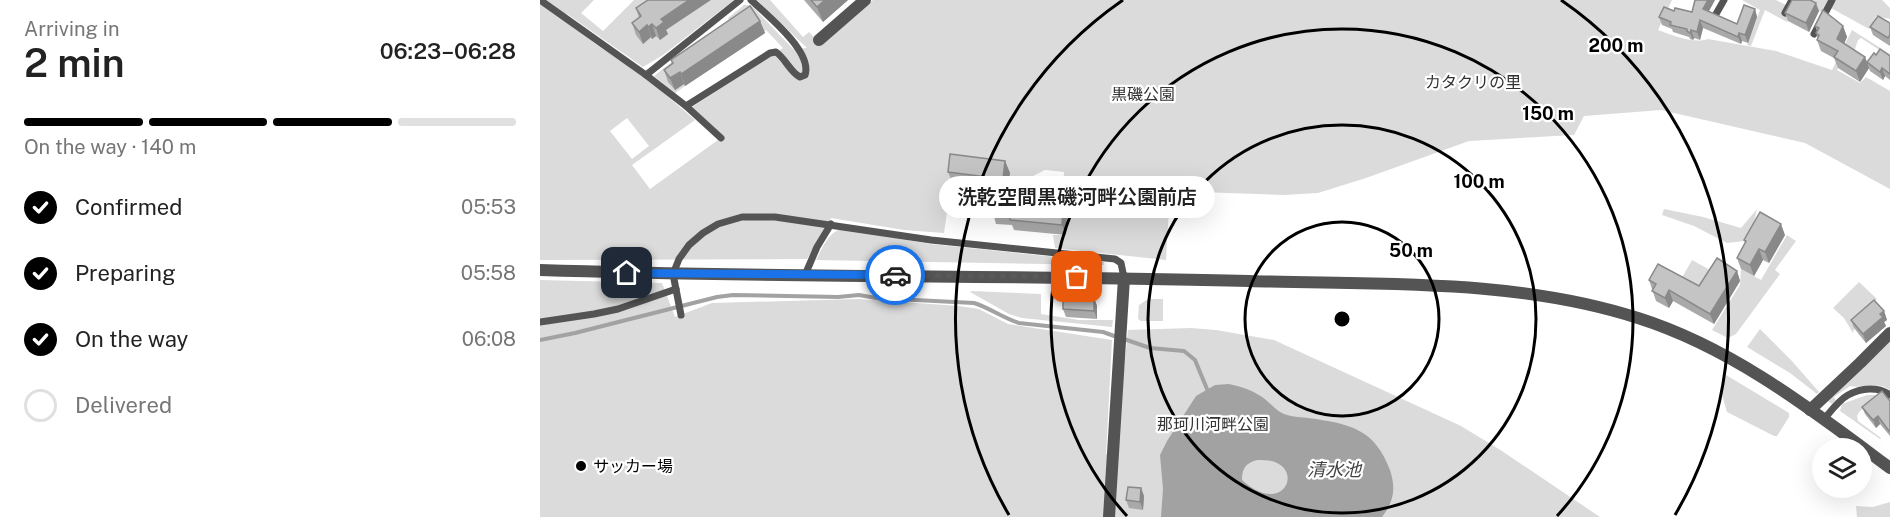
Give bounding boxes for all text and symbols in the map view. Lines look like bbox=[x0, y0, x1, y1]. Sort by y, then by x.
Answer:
text: Arriving in bbox=[24, 17, 119, 41]
text: 200 m bbox=[1589, 35, 1643, 56]
text: 06:23–06:28 bbox=[380, 38, 516, 64]
text: 2 min bbox=[24, 40, 125, 86]
park label: カタクリの里 bbox=[1425, 73, 1521, 92]
park label: 黒磯公園 bbox=[1111, 85, 1175, 104]
text: 150 m bbox=[1522, 103, 1574, 124]
text: On the way · 140 m bbox=[24, 135, 196, 159]
text: 100 m bbox=[1453, 171, 1505, 192]
callout: 洗乾空間黒磯河畔公園前店 bbox=[939, 175, 1215, 217]
text: 洗乾空間黒磯河畔公園前店 bbox=[957, 185, 1197, 209]
icon: check bbox=[24, 191, 57, 224]
text: Confirmed bbox=[75, 194, 182, 220]
text: 05:53 bbox=[461, 195, 516, 219]
text: 50 m bbox=[1389, 240, 1433, 261]
courier bbox=[865, 245, 925, 305]
pin bbox=[601, 247, 652, 298]
pin bbox=[1051, 251, 1102, 302]
icon: home bbox=[610, 256, 643, 289]
icon: check bbox=[24, 257, 57, 290]
icon: car bbox=[879, 259, 912, 292]
text: Preparing bbox=[75, 260, 176, 286]
icon: bag bbox=[1060, 260, 1093, 293]
text: 05:58 bbox=[461, 261, 516, 285]
centre of rings bbox=[1332, 309, 1352, 329]
icon: check bbox=[24, 323, 57, 356]
text: On the way bbox=[75, 326, 188, 352]
text: 06:08 bbox=[462, 327, 516, 351]
text: Delivered bbox=[75, 392, 172, 418]
park label: 那珂川河畔公園 bbox=[1157, 415, 1269, 434]
map controls bbox=[1812, 438, 1872, 498]
button: layers bbox=[1812, 438, 1872, 498]
place label: サッカー場 bbox=[593, 457, 673, 476]
marker: サッカー場 bbox=[574, 459, 588, 473]
water label: 清水池 bbox=[1307, 459, 1363, 480]

